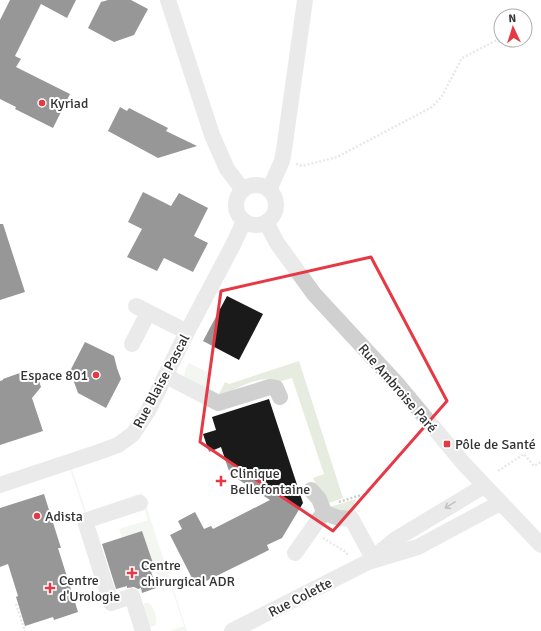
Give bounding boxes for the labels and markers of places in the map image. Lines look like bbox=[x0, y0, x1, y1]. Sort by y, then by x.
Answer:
place label: Kyriad bbox=[50, 95, 88, 112]
marker: Kyriad bbox=[37, 98, 47, 108]
place label: Espace 801 bbox=[20, 367, 88, 384]
marker: Espace 801 bbox=[91, 370, 101, 380]
place label: Pôle de Santé bbox=[455, 436, 536, 453]
marker: Pôle de Santé bbox=[442, 439, 452, 449]
place label: Clinique Bellefontaine bbox=[230, 465, 310, 498]
marker: Clinique Bellefontaine bbox=[215, 475, 227, 487]
place label: Adista bbox=[45, 508, 83, 525]
marker: Adista bbox=[32, 511, 42, 521]
place label: Centre chirurgical ADR bbox=[141, 557, 235, 590]
marker: Centre chirurgical ADR bbox=[126, 567, 138, 579]
place label: Centre d'Urologie bbox=[59, 572, 120, 605]
marker: Centre d'Urologie bbox=[44, 582, 56, 594]

